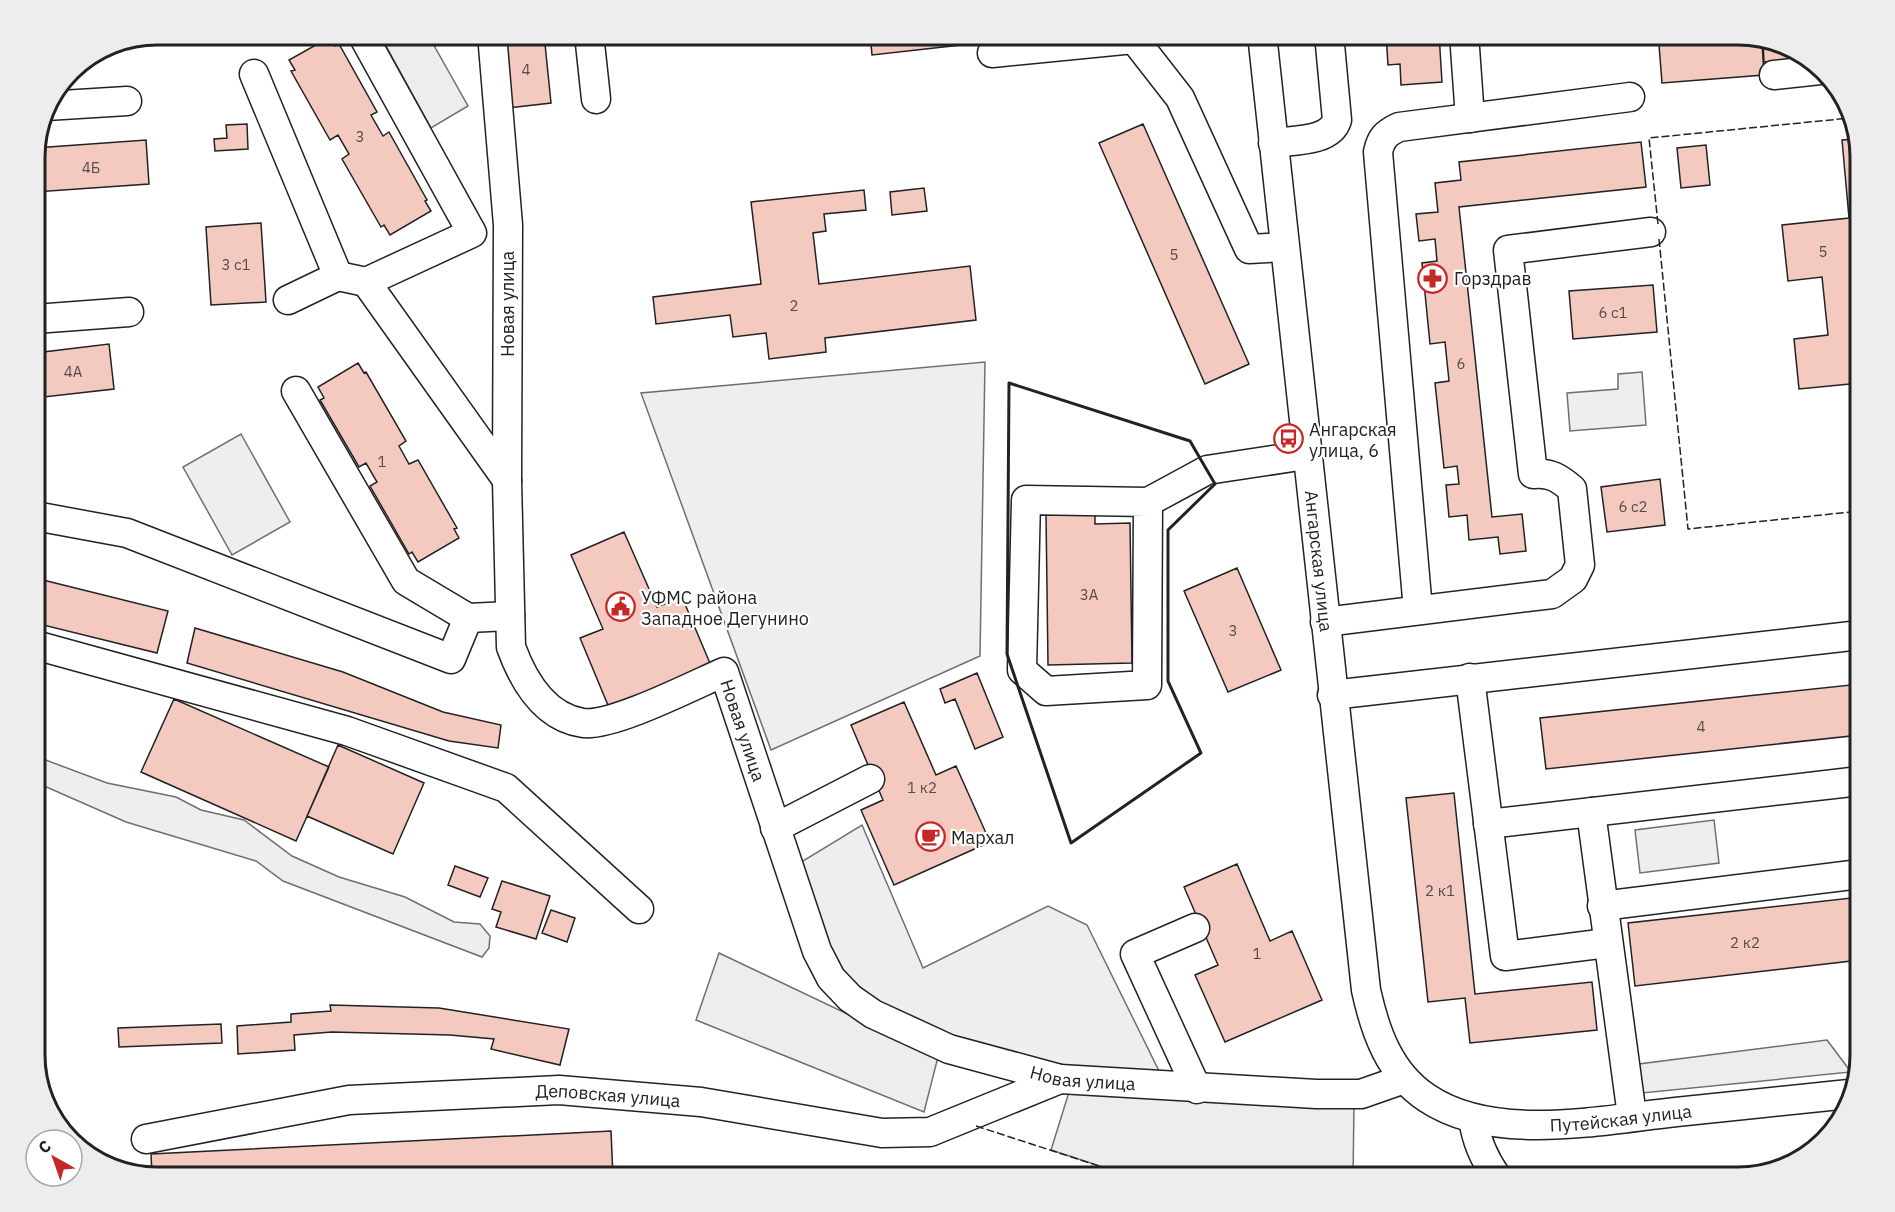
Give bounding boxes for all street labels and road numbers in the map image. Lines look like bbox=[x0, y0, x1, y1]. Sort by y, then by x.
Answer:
street label: Новая улица bbox=[496, 251, 519, 357]
street label: Ангарская улица bbox=[1300, 489, 1338, 633]
street label: Новая улица bbox=[716, 676, 771, 785]
street label: Новая улица bbox=[1028, 1060, 1137, 1095]
street label: Деповская улица bbox=[535, 1078, 682, 1112]
street label: Путейская улица bbox=[1549, 1099, 1693, 1136]

